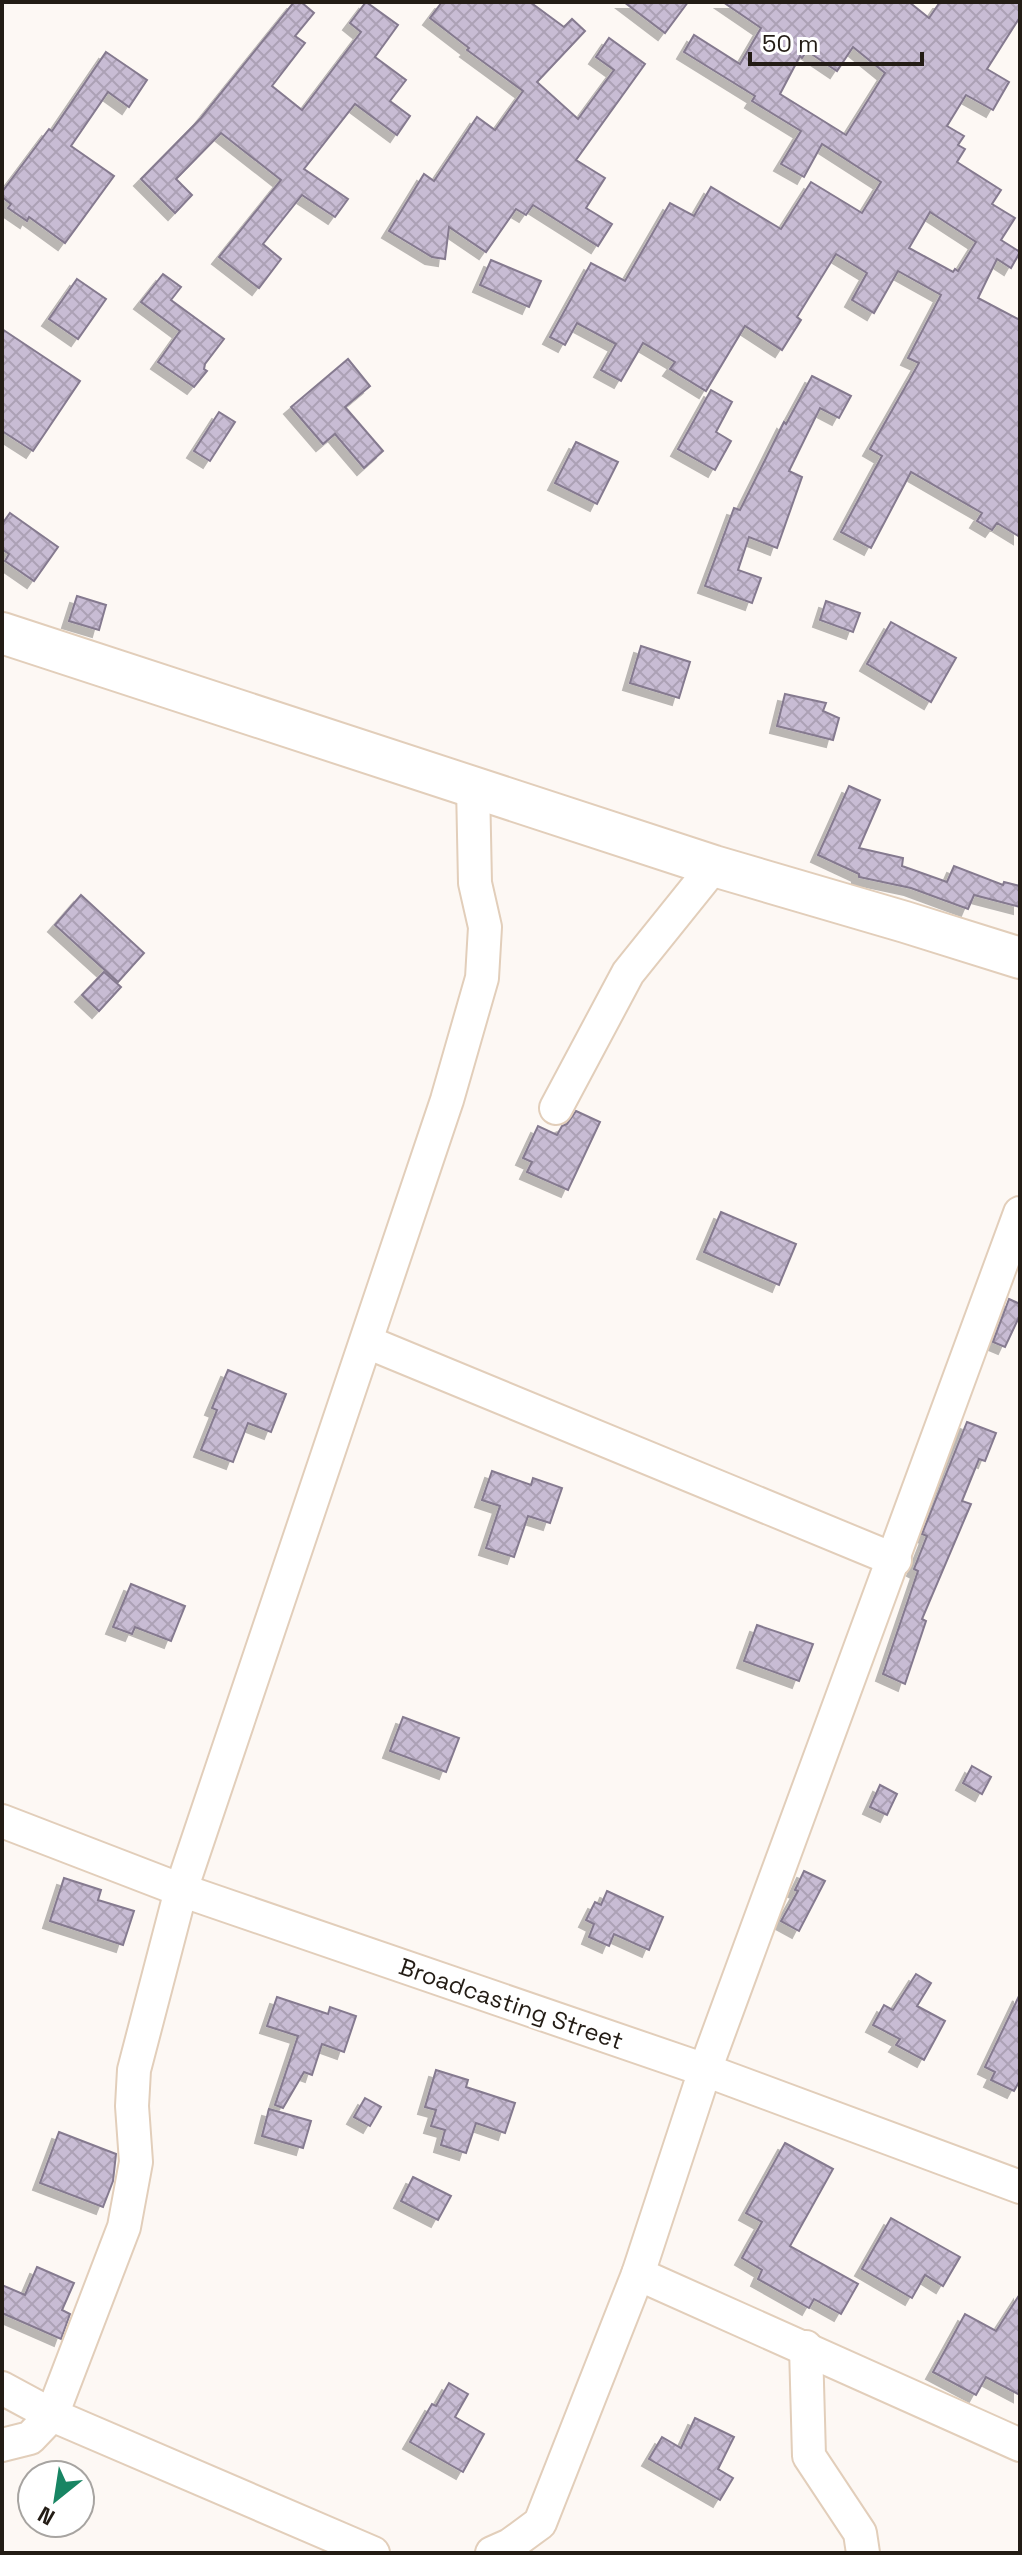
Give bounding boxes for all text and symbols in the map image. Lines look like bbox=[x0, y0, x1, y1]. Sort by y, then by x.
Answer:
scale bar bbox=[750, 16, 922, 66]
text: 50 m bbox=[762, 28, 819, 59]
street label: Broadcasting Street bbox=[395, 1951, 627, 2056]
north arrow bbox=[16, 2459, 96, 2539]
text: N bbox=[33, 2501, 59, 2532]

